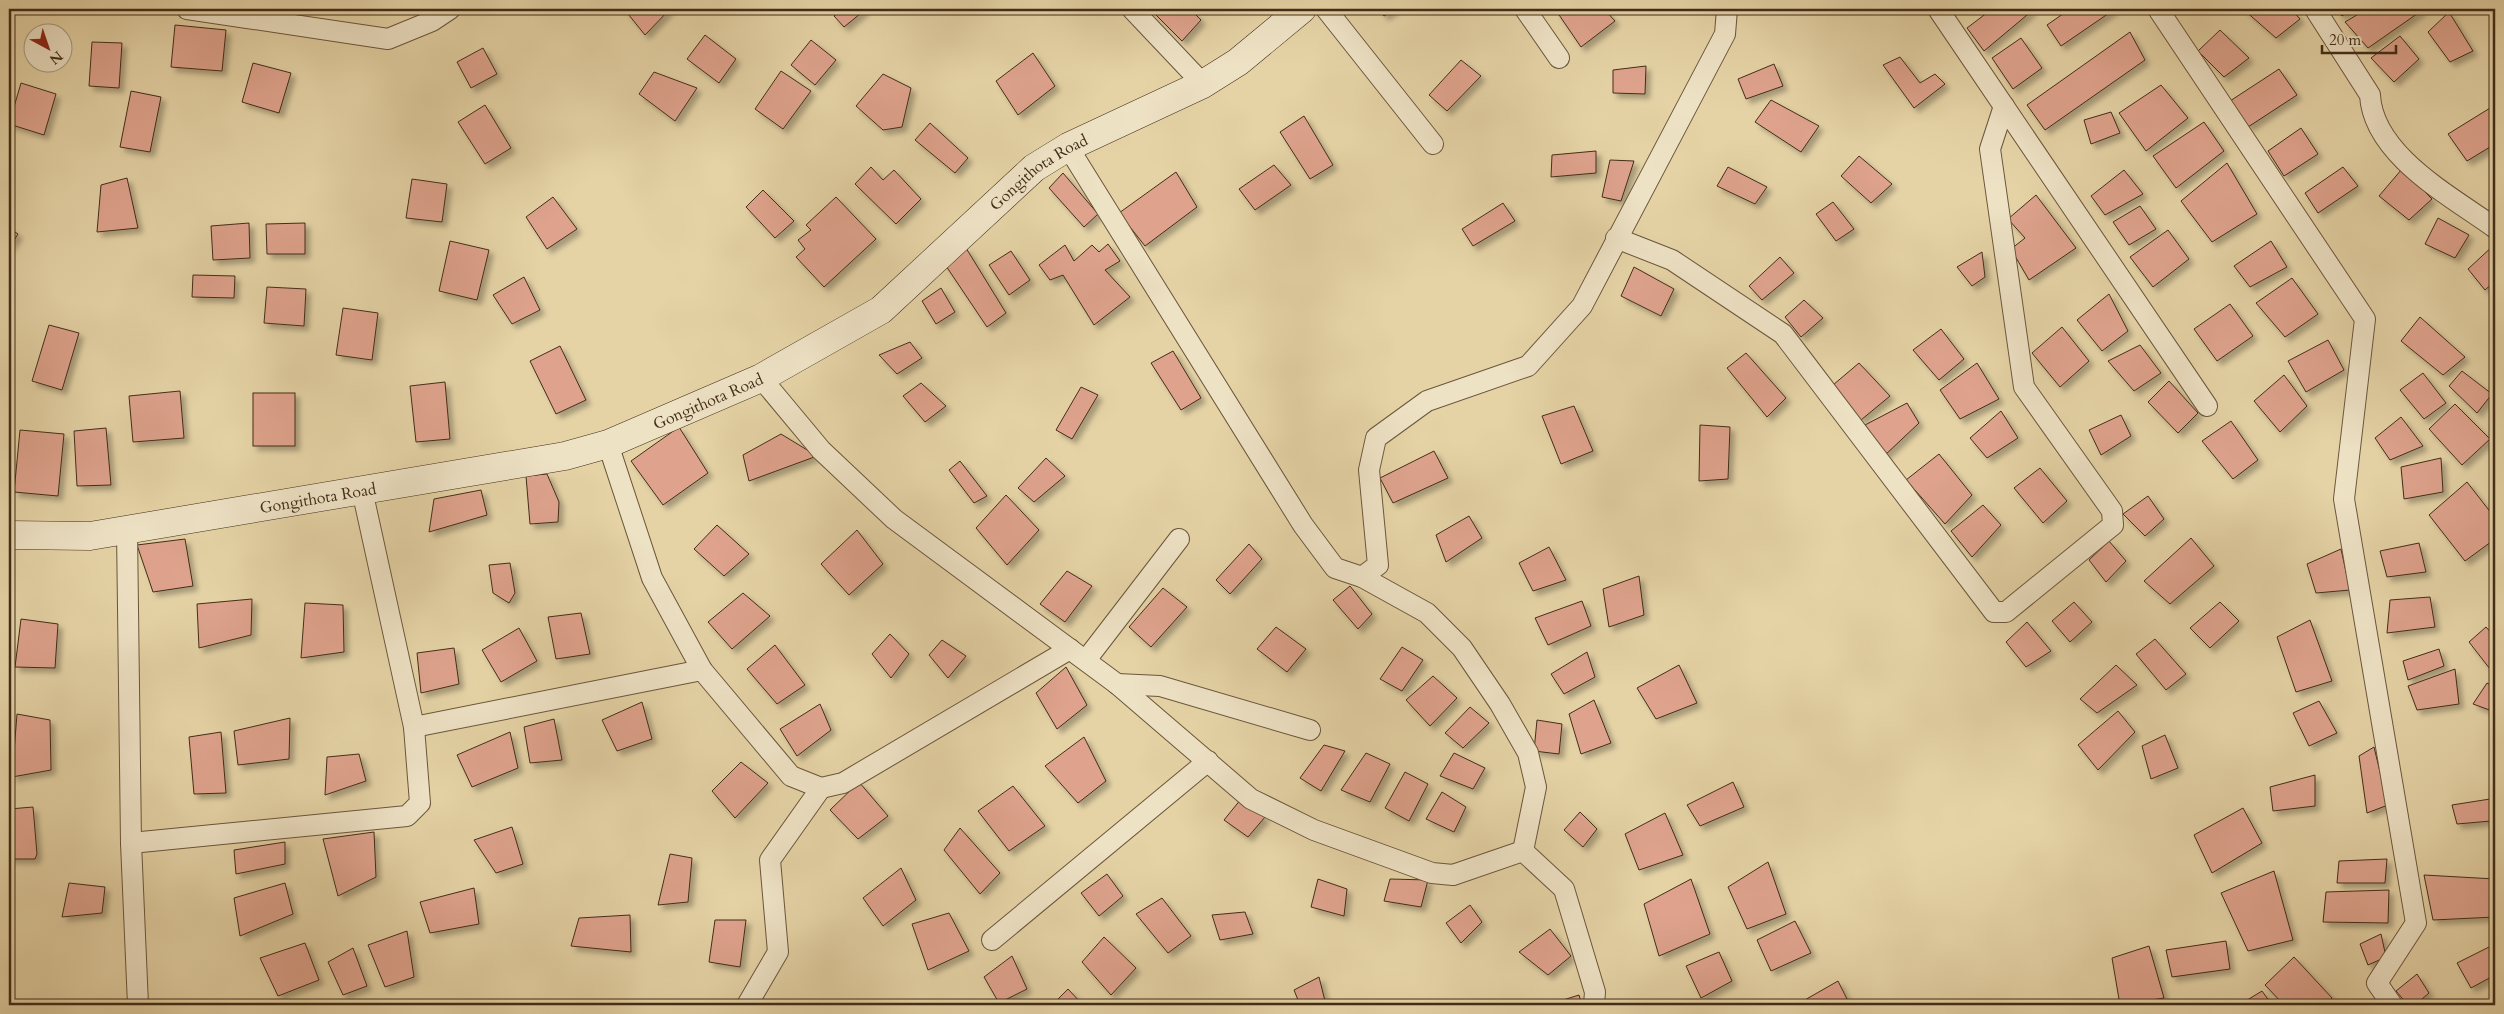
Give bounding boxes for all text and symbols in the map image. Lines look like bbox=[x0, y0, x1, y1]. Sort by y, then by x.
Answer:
north arrow bbox=[22, 22, 72, 72]
scale bar bbox=[2322, 22, 2395, 54]
text: 20 m bbox=[2329, 30, 2361, 50]
text: N bbox=[45, 46, 67, 69]
street label: Gongithota Road bbox=[985, 129, 1092, 216]
street label: Gongithota Road bbox=[650, 368, 767, 435]
street label: Gongithota Road bbox=[258, 478, 378, 519]

